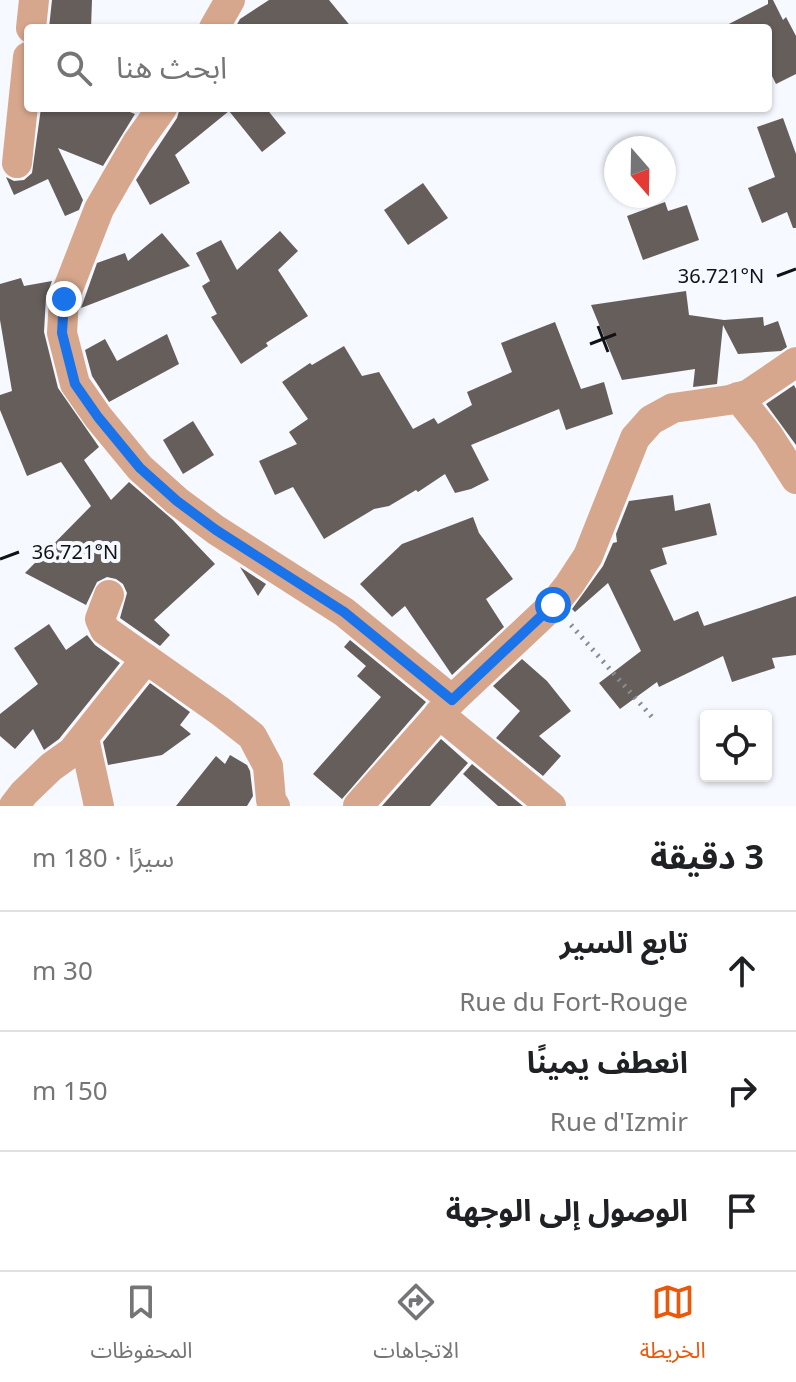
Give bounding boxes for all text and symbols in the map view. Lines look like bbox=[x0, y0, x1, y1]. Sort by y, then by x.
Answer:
search box bbox=[24, 24, 772, 112]
text: ابحث هنا bbox=[116, 37, 227, 100]
icon: search bbox=[52, 46, 96, 90]
north arrow bbox=[604, 136, 676, 208]
text: 36.721°N bbox=[678, 256, 764, 298]
route end bbox=[46, 281, 82, 317]
text: 36.721°N bbox=[32, 532, 118, 574]
route start bbox=[535, 587, 571, 623]
map controls bbox=[700, 710, 772, 782]
button: locate bbox=[700, 710, 772, 782]
text: 3 دقيقة bbox=[650, 822, 764, 894]
text: سيرًا · 180 m bbox=[32, 831, 174, 886]
text: تابع السير bbox=[560, 912, 688, 975]
text: 30 m bbox=[32, 944, 93, 999]
icon: ahead bbox=[720, 949, 764, 993]
text: Rue du Fort-Rouge bbox=[459, 975, 688, 1030]
text: انعطف يمينًا bbox=[527, 1032, 688, 1095]
text: 150 m bbox=[32, 1064, 108, 1119]
icon: right bbox=[720, 1069, 764, 1113]
text: Rue d'Izmir bbox=[550, 1095, 688, 1150]
text: الوصول إلى الوجهة bbox=[446, 1180, 688, 1243]
icon: arrive bbox=[720, 1189, 764, 1233]
tab: المحفوظات bbox=[90, 1280, 192, 1374]
tab: الاتجاهات bbox=[373, 1280, 459, 1374]
tab: الخريطة bbox=[640, 1280, 706, 1374]

